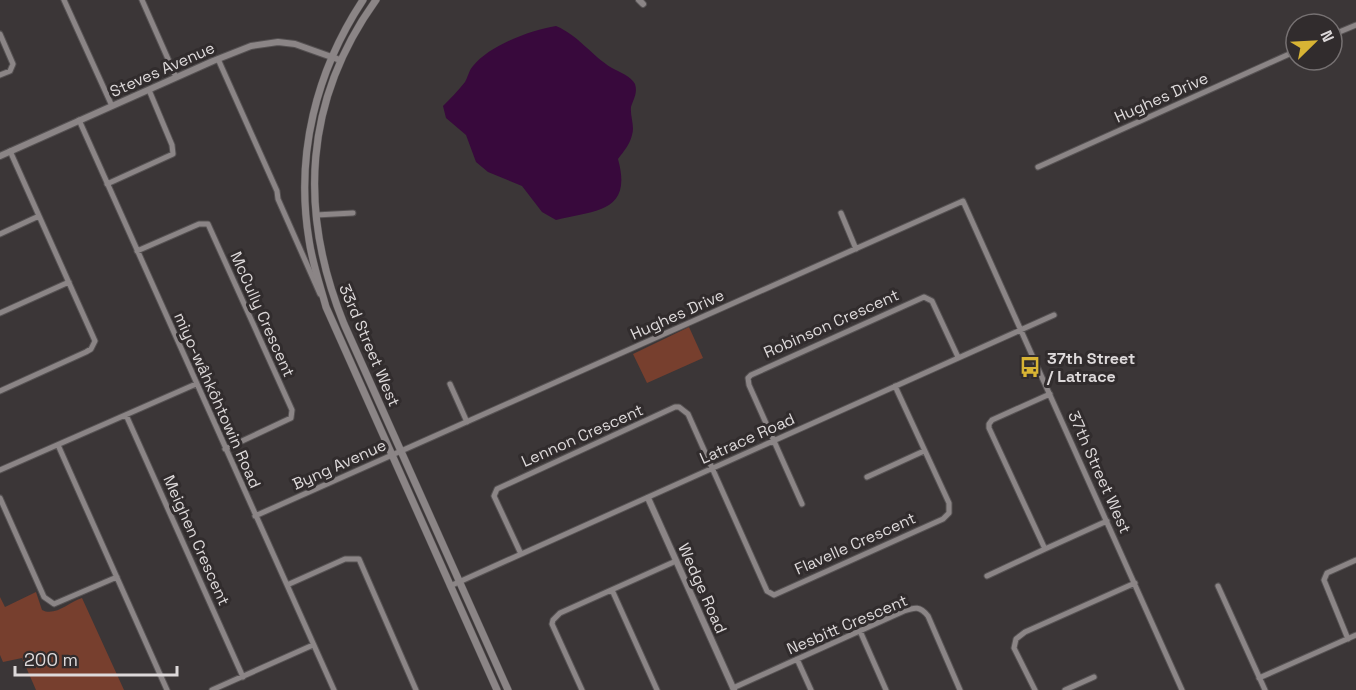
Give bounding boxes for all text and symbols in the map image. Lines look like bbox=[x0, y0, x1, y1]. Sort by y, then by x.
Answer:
north arrow bbox=[1284, 12, 1344, 72]
text: N bbox=[1315, 27, 1339, 45]
street label: Steves Avenue bbox=[106, 37, 218, 102]
street label: Hughes Drive bbox=[1111, 67, 1211, 128]
street label: McCully Crescent bbox=[225, 248, 300, 380]
street label: 33rd Street West bbox=[334, 281, 405, 410]
street label: Hughes Drive bbox=[627, 284, 727, 345]
street label: Robinson Crescent bbox=[760, 284, 902, 363]
street label: miyo-wâhkôhtowin Road bbox=[169, 309, 266, 492]
place label: 37th Street / Latrace bbox=[1046, 348, 1135, 387]
bus stop icon: 37th Street / Latrace bbox=[1018, 355, 1042, 379]
street label: Lennon Crescent bbox=[518, 399, 647, 472]
street label: Latrace Road bbox=[696, 408, 798, 469]
street label: 37th Street West bbox=[1063, 408, 1136, 537]
street label: Byng Avenue bbox=[289, 434, 390, 495]
street label: Meighen Crescent bbox=[158, 472, 235, 609]
street label: Flavelle Crescent bbox=[791, 507, 919, 580]
street label: Wedge Road bbox=[673, 540, 732, 637]
street label: Nesbitt Crescent bbox=[784, 590, 911, 659]
scale bar bbox=[15, 639, 177, 677]
text: 200 m bbox=[24, 648, 78, 671]

